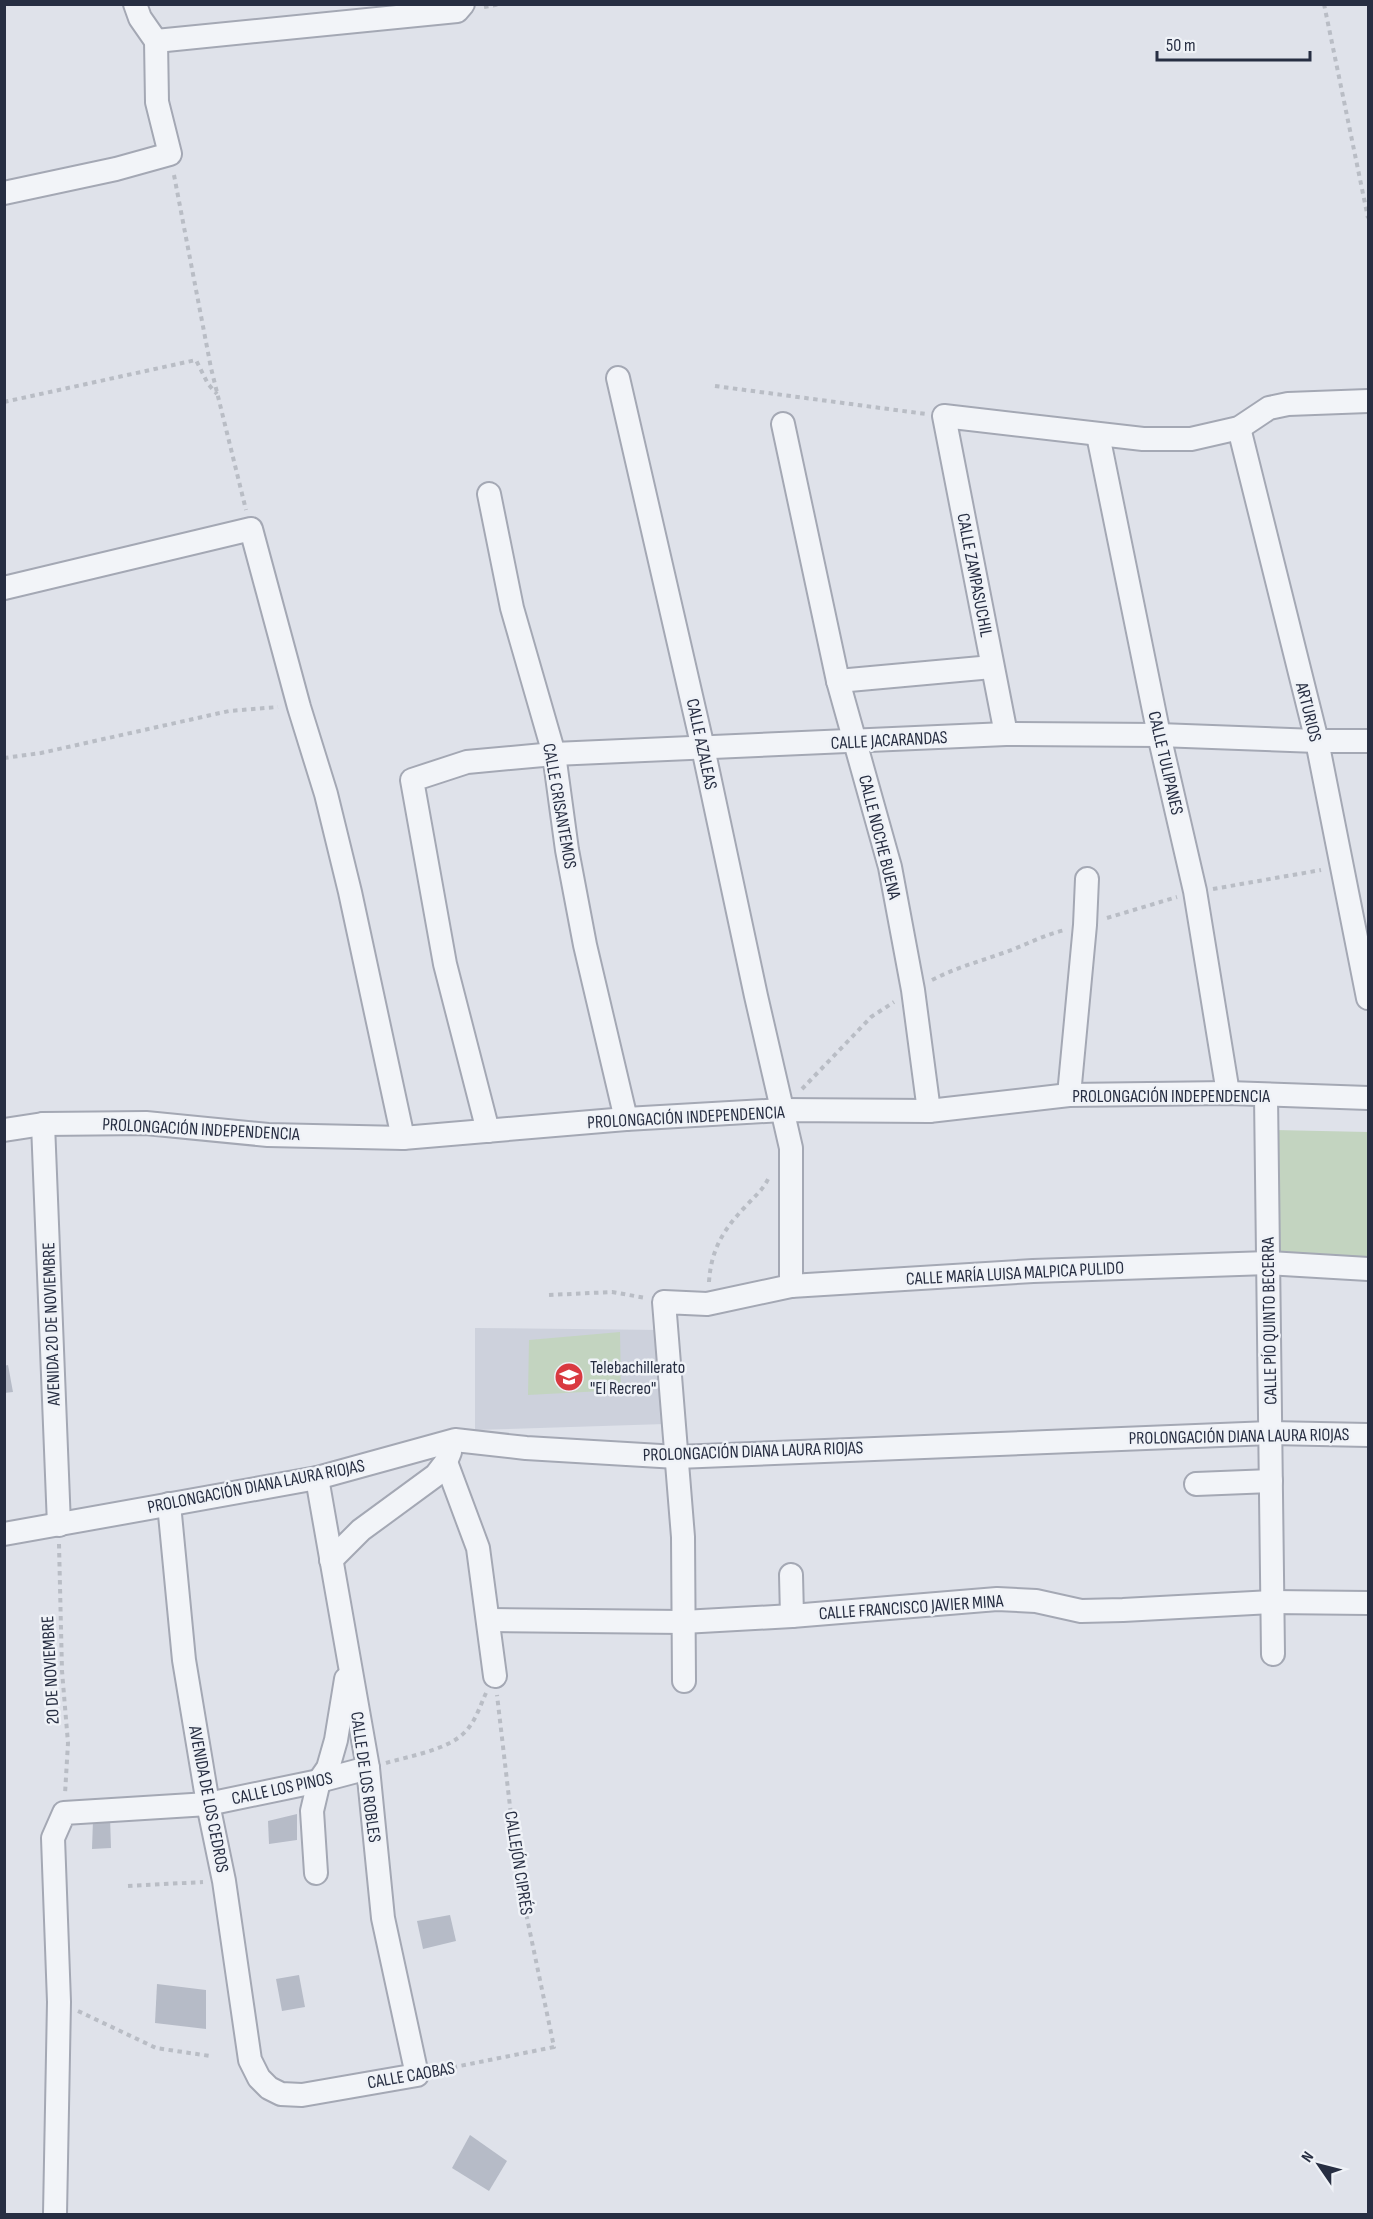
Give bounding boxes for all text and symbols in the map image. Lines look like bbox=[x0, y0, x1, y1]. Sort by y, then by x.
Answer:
scale bar bbox=[1157, 24, 1310, 62]
text: 50 m bbox=[1166, 35, 1196, 56]
street label: CALLE ZAMPASUCHIL bbox=[952, 511, 997, 639]
street label: ARTURIOS bbox=[1291, 679, 1326, 744]
street label: CALLE AZALEAS bbox=[682, 697, 721, 792]
street label: CALLE TULIPANES bbox=[1143, 709, 1188, 817]
street label: CALLE JACARANDAS bbox=[830, 727, 948, 754]
street label: CALLE CRISANTEMOS bbox=[538, 742, 581, 871]
street label: CALLE NOCHE BUENA bbox=[854, 773, 905, 902]
street label: PROLONGACIÓN INDEPENDENCIA bbox=[1072, 1086, 1270, 1107]
street label: PROLONGACIÓN INDEPENDENCIA bbox=[587, 1102, 786, 1133]
street label: PROLONGACIÓN INDEPENDENCIA bbox=[102, 1114, 301, 1145]
street label: CALLE PÍO QUINTO BECERRA bbox=[1258, 1237, 1281, 1405]
street label: AVENIDA 20 DE NOVIEMBRE bbox=[38, 1242, 65, 1407]
street label: CALLE MARÍA LUISA MALPICA PULIDO bbox=[905, 1257, 1125, 1290]
place label: Telebachillerato "El Recreo" bbox=[590, 1357, 685, 1399]
school or university icon: Telebachillerato "El Recreo" bbox=[553, 1361, 585, 1393]
street label: PROLONGACIÓN DIANA LAURA RIOJAS bbox=[1128, 1424, 1350, 1449]
street label: PROLONGACIÓN DIANA LAURA RIOJAS bbox=[642, 1437, 864, 1466]
street label: PROLONGACIÓN DIANA LAURA RIOJAS bbox=[146, 1455, 367, 1518]
street label: CALLE FRANCISCO JAVIER MINA bbox=[818, 1591, 1004, 1624]
street label: 20 DE NOVIEMBRE bbox=[37, 1615, 64, 1725]
street label: CALLE DE LOS ROBLES bbox=[346, 1710, 385, 1844]
street label: AVENIDA DE LOS CEDROS bbox=[184, 1723, 233, 1875]
street label: CALLE LOS PINOS bbox=[230, 1767, 335, 1809]
street label: CALLEJÓN CIPRÉS bbox=[500, 1809, 537, 1917]
street label: CALLE CAOBAS bbox=[366, 2057, 457, 2094]
north arrow bbox=[1289, 2135, 1349, 2195]
text: N bbox=[1298, 2148, 1318, 2166]

